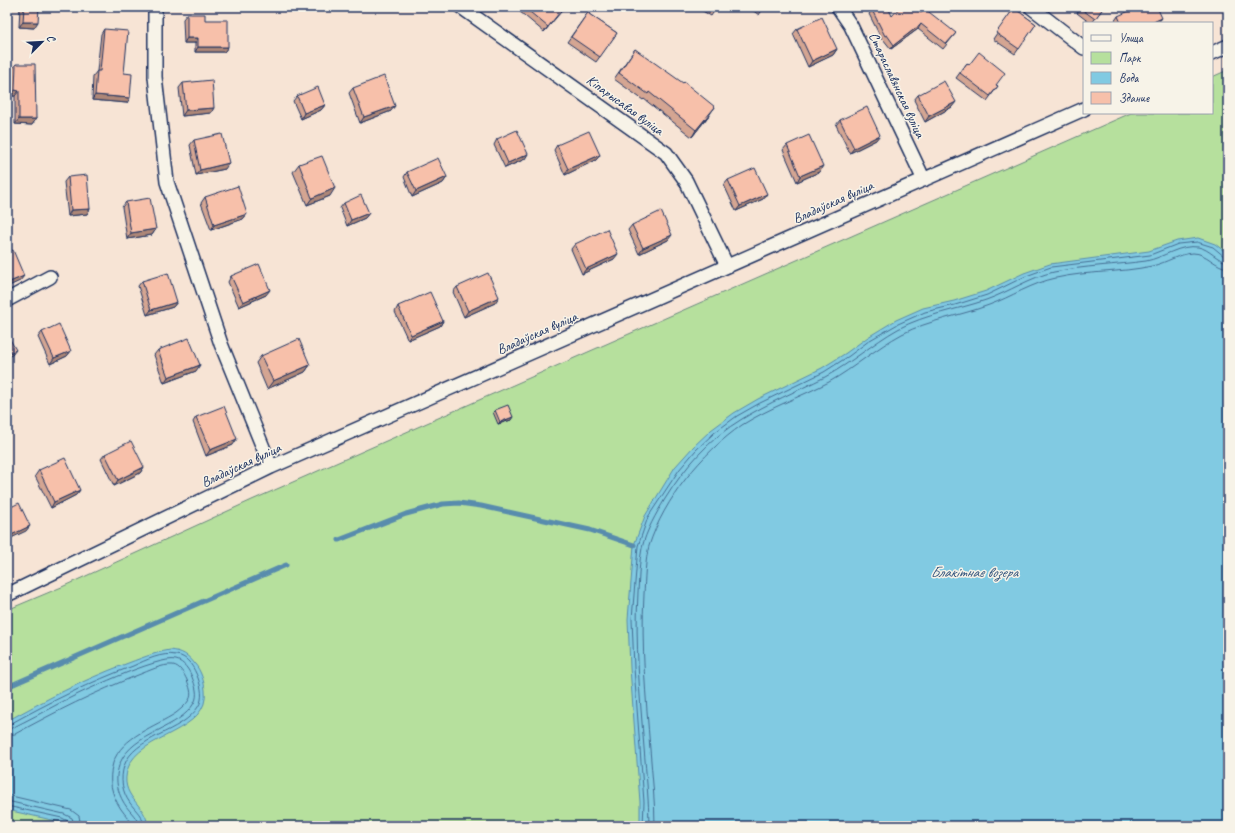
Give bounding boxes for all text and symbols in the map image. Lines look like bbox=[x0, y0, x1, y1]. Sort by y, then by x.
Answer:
north arrow bbox=[22, 22, 62, 62]
legend bbox=[1083, 22, 1213, 114]
street label: Стараславянская вуліца bbox=[865, 30, 929, 141]
text: Улица bbox=[1119, 30, 1144, 46]
text: С bbox=[44, 33, 59, 45]
text: Парк bbox=[1119, 50, 1142, 66]
text: Вода bbox=[1119, 70, 1140, 86]
street label: Кіпарысавая вуліца bbox=[583, 71, 668, 139]
text: Здание bbox=[1119, 90, 1150, 106]
street label: Владаўская вуліца bbox=[790, 176, 876, 227]
street label: Владаўская вуліца bbox=[494, 307, 580, 358]
street label: Владаўская вуліца bbox=[199, 439, 284, 491]
water label: Блакітнае возера bbox=[930, 563, 1019, 582]

